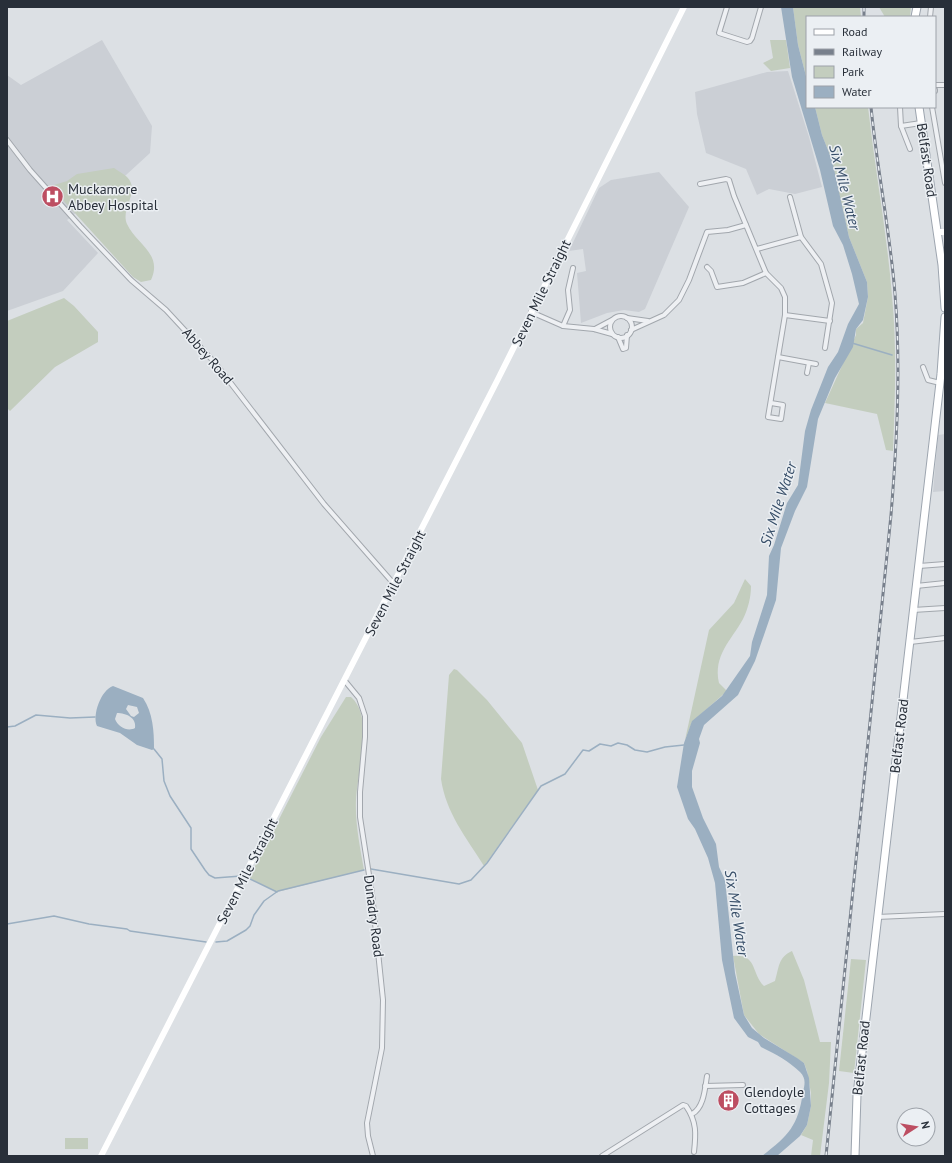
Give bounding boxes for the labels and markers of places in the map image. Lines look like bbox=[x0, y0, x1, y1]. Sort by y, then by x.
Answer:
place label: Muckamore Abbey Hospital bbox=[68, 180, 158, 214]
hospital icon: Muckamore Abbey Hospital bbox=[39, 184, 65, 210]
place label: Glendoyle Cottages bbox=[744, 1083, 804, 1117]
building icon: Glendoyle Cottages bbox=[715, 1087, 741, 1113]

